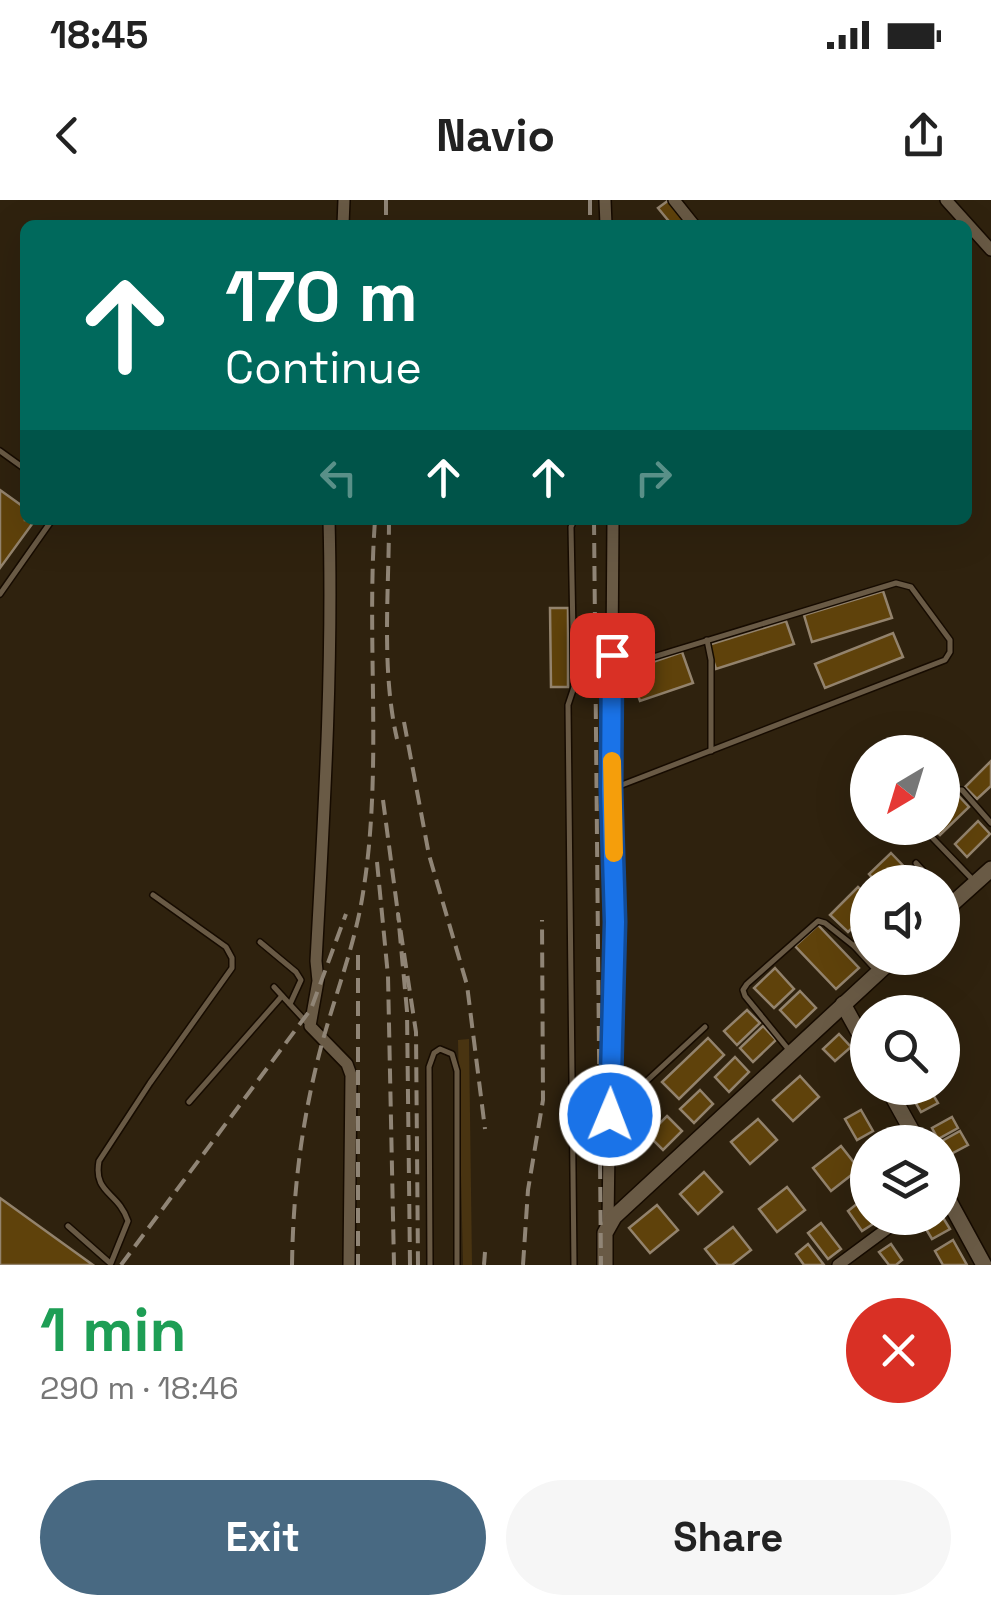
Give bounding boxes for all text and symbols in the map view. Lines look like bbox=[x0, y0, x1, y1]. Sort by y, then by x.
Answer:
text: 18:45 bbox=[50, 11, 148, 59]
text: Navio bbox=[436, 107, 555, 164]
icon: back bbox=[40, 108, 95, 163]
icon: share bbox=[896, 108, 951, 163]
text: 170 m bbox=[225, 252, 418, 341]
icon: ahead bbox=[60, 260, 190, 390]
text: Continue bbox=[225, 339, 422, 396]
icon: left bbox=[311, 450, 366, 505]
icon: ahead bbox=[416, 450, 471, 505]
icon: ahead bbox=[521, 450, 576, 505]
icon: right bbox=[626, 450, 681, 505]
pin bbox=[570, 613, 655, 698]
icon: arrive bbox=[585, 628, 640, 683]
north arrow bbox=[850, 735, 960, 845]
map controls bbox=[850, 735, 960, 1235]
button: sound bbox=[850, 865, 960, 975]
button: search bbox=[850, 995, 960, 1105]
position arrow bbox=[558, 1063, 662, 1167]
button: layers bbox=[850, 1125, 960, 1235]
text: 1 min bbox=[40, 1292, 187, 1369]
button: close bbox=[846, 1298, 951, 1403]
text: 290 m · 18:46 bbox=[40, 1368, 238, 1408]
button: Exit bbox=[40, 1480, 486, 1595]
button: Share bbox=[506, 1480, 951, 1595]

